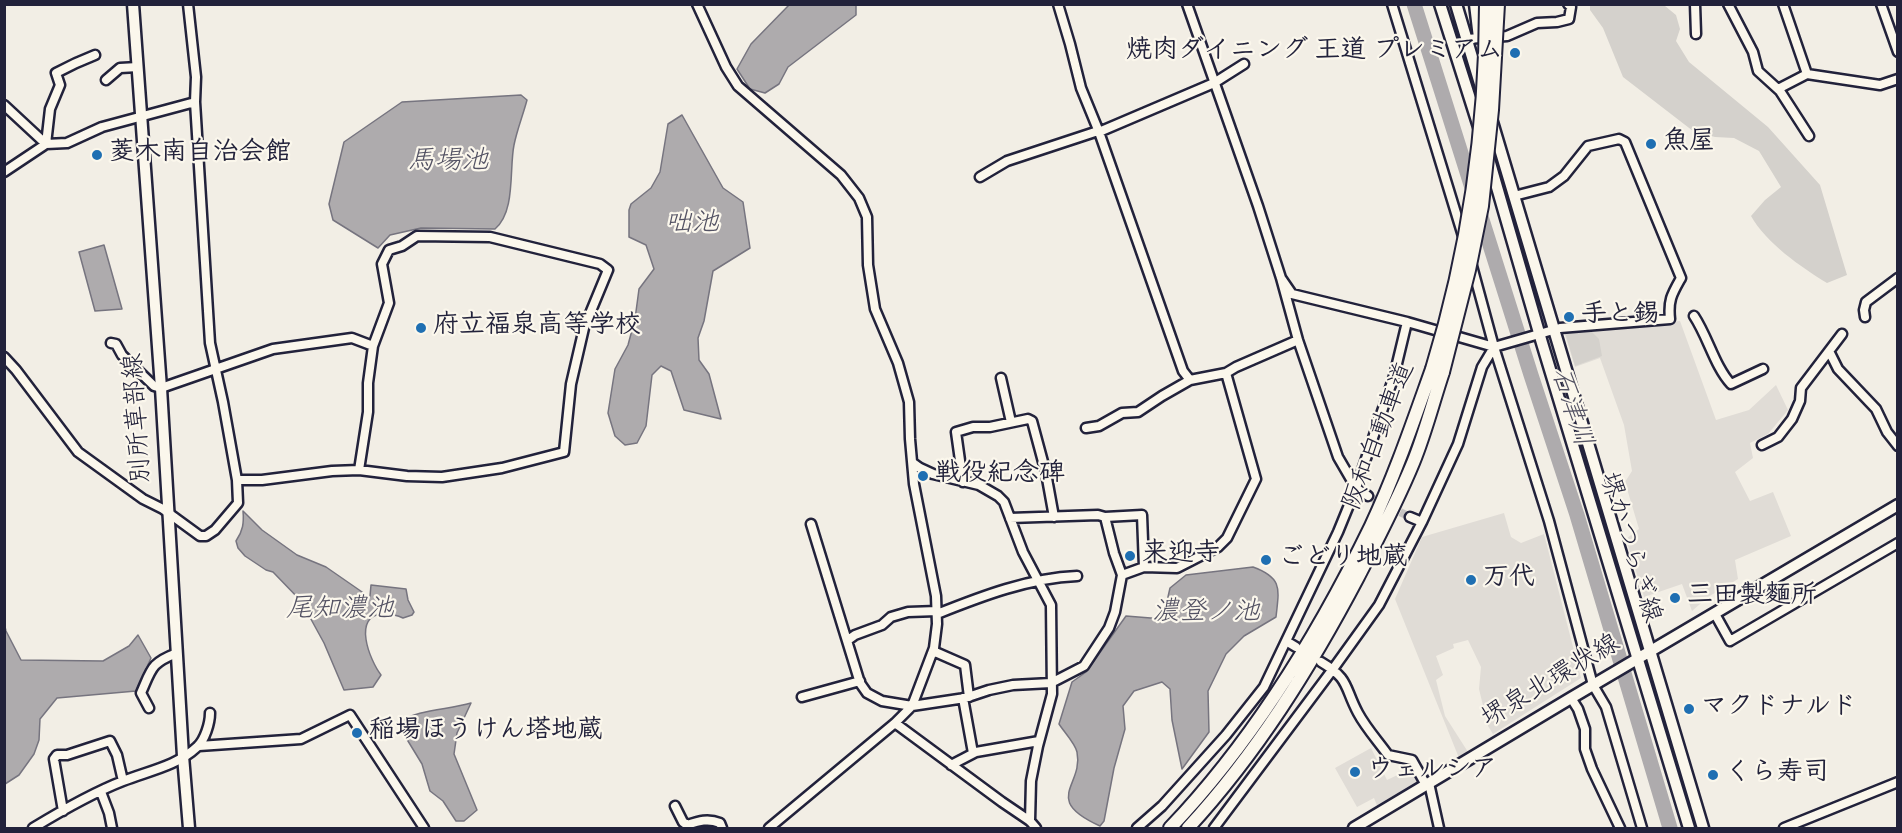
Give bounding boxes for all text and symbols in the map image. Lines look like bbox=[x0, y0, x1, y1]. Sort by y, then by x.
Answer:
place label: 焼肉ダイニング 王道 プレミアム bbox=[1126, 37, 1503, 69]
marker: 焼肉ダイニング 王道 プレミアム bbox=[1508, 46, 1522, 60]
place label: 魚屋 bbox=[1663, 128, 1715, 160]
marker: 魚屋 bbox=[1644, 137, 1658, 151]
place label: 菱木南自治会館 bbox=[109, 139, 291, 171]
marker: 菱木南自治会館 bbox=[90, 148, 104, 162]
water label: 馬場池 bbox=[408, 148, 488, 180]
water label: 咄池 bbox=[665, 210, 719, 242]
place label: 手と錫 bbox=[1581, 301, 1659, 333]
marker: 手と錫 bbox=[1562, 310, 1576, 324]
place label: 府立福泉高等学校 bbox=[433, 312, 641, 344]
marker: 府立福泉高等学校 bbox=[414, 321, 428, 335]
street label: 別所草部線 bbox=[120, 352, 160, 484]
street label: 阪和自動車道 bbox=[1338, 359, 1424, 515]
water label: 石津川 bbox=[1541, 364, 1597, 452]
place label: 戦役紀念碑 bbox=[935, 460, 1065, 492]
marker: 戦役紀念碑 bbox=[916, 469, 930, 483]
street label: 堺かつらぎ線 bbox=[1590, 469, 1666, 627]
place label: 来迎寺 bbox=[1142, 540, 1220, 572]
place label: ごどり地蔵 bbox=[1278, 544, 1408, 576]
marker: 来迎寺 bbox=[1123, 549, 1137, 563]
marker: ごどり地蔵 bbox=[1259, 553, 1273, 567]
place label: 万代 bbox=[1483, 564, 1535, 596]
marker: 万代 bbox=[1464, 573, 1478, 587]
place label: 三田製麵所 bbox=[1687, 582, 1817, 614]
marker: 三田製麵所 bbox=[1668, 591, 1682, 605]
water label: 尾知濃池 bbox=[286, 596, 394, 628]
water label: 濃登ノ池 bbox=[1152, 599, 1260, 631]
street label: 堺泉北環状線 bbox=[1477, 629, 1627, 737]
place label: マクドナルド bbox=[1701, 693, 1857, 725]
marker: マクドナルド bbox=[1682, 702, 1696, 716]
place label: 稲場ほうけん塔地蔵 bbox=[369, 717, 603, 749]
marker: 稲場ほうけん塔地蔵 bbox=[350, 726, 364, 740]
place label: ウェルシア bbox=[1367, 756, 1497, 788]
place label: くら寿司 bbox=[1725, 759, 1829, 791]
marker: ウェルシア bbox=[1348, 765, 1362, 779]
marker: くら寿司 bbox=[1706, 768, 1720, 782]

